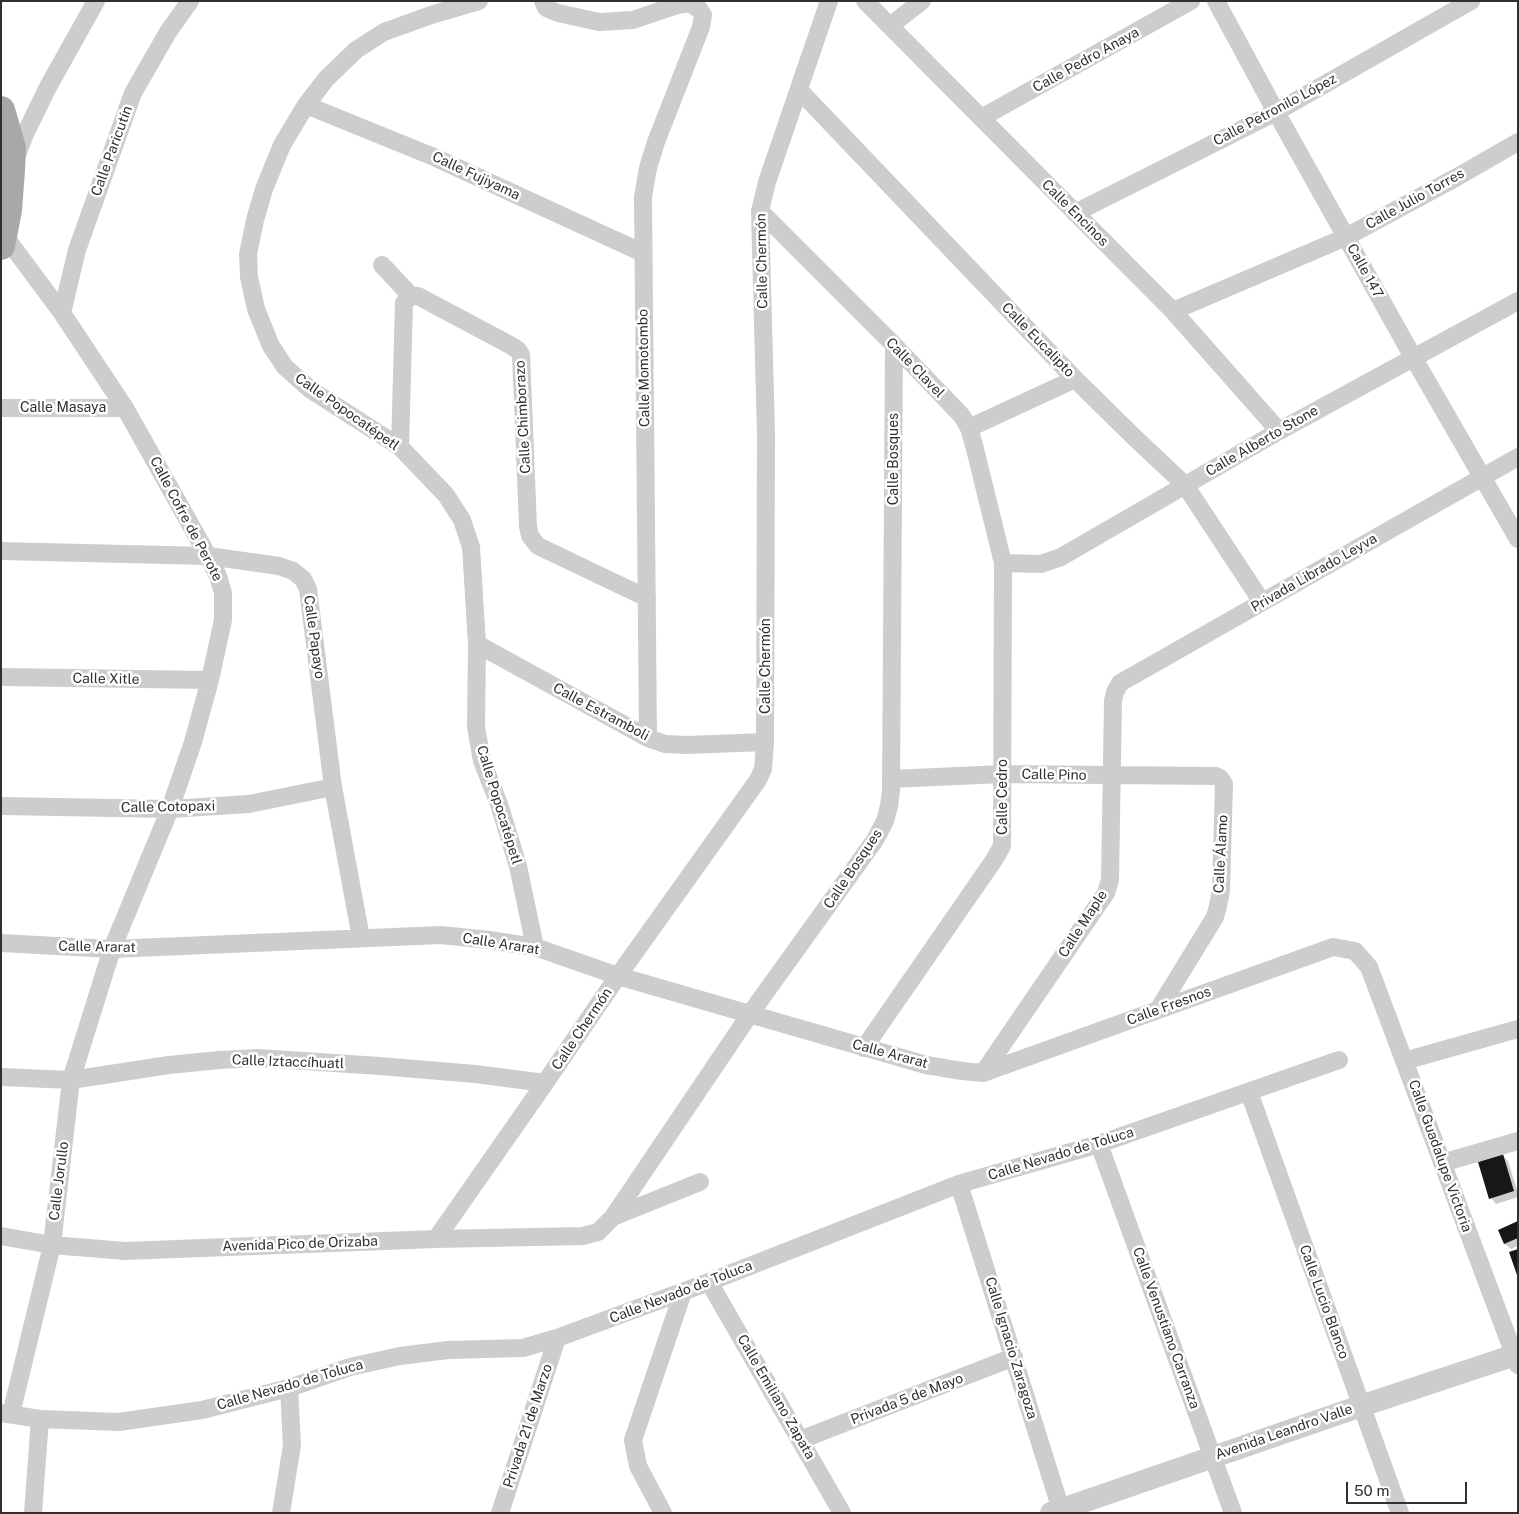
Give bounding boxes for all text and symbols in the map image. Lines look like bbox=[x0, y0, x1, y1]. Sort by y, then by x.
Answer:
street label: Calle Pedro Anaya bbox=[1030, 24, 1142, 96]
street label: Calle Petronilo López bbox=[1211, 70, 1339, 150]
street label: Calle Paricutín bbox=[88, 104, 136, 198]
street label: Calle Fujiyama bbox=[429, 148, 523, 204]
street label: Calle Julio Torres bbox=[1363, 165, 1467, 233]
street label: Calle Encinos bbox=[1038, 176, 1112, 250]
street label: Calle Chermón bbox=[753, 213, 771, 309]
street label: Calle 147 bbox=[1343, 241, 1387, 301]
street label: Calle Eucalipto bbox=[998, 299, 1078, 381]
street label: Calle Momotombo bbox=[635, 309, 653, 427]
street label: Calle Clavel bbox=[882, 334, 948, 402]
street label: Calle Chimborazo bbox=[512, 360, 534, 474]
street label: Calle Popocatépetl bbox=[292, 370, 402, 454]
street label: Calle Masaya bbox=[20, 400, 106, 416]
street label: Calle Alberto Stone bbox=[1203, 402, 1321, 480]
street label: Calle Bosques bbox=[886, 413, 902, 505]
street label: Calle Cofre de Perote bbox=[146, 454, 226, 584]
street label: Privada Librado Leyva bbox=[1248, 530, 1380, 616]
street label: Calle Papayo bbox=[300, 594, 328, 680]
street label: Calle Chermón bbox=[758, 618, 774, 714]
street label: Calle Xitle bbox=[72, 670, 140, 688]
street label: Calle Estramboli bbox=[550, 680, 652, 744]
street label: Calle Popocatépetl bbox=[473, 744, 525, 866]
street label: Calle Cedro bbox=[995, 759, 1011, 835]
street label: Calle Pino bbox=[1021, 766, 1087, 784]
street label: Calle Cotopaxi bbox=[121, 798, 215, 816]
street label: Calle Álamo bbox=[1211, 814, 1231, 894]
street label: Calle Bosques bbox=[820, 826, 886, 912]
street label: Calle Maple bbox=[1055, 887, 1111, 961]
street label: Calle Ararat bbox=[461, 930, 541, 958]
street label: Calle Ararat bbox=[58, 938, 136, 956]
street label: Calle Fresnos bbox=[1125, 983, 1213, 1029]
street label: Calle Chermón bbox=[548, 985, 616, 1073]
street label: Calle Ararat bbox=[850, 1036, 930, 1072]
street label: Calle Iztaccíhuatl bbox=[232, 1052, 344, 1072]
street label: Calle Guadalupe Victoria bbox=[1405, 1078, 1475, 1234]
street label: Calle Nevado de Toluca bbox=[986, 1124, 1136, 1184]
street label: Calle Jorullo bbox=[46, 1141, 72, 1221]
street label: Avenida Pico de Orizaba bbox=[222, 1233, 378, 1255]
street label: Calle Lucio Blanco bbox=[1296, 1243, 1352, 1361]
street label: Calle Venustiano Carranza bbox=[1129, 1245, 1203, 1411]
street label: Calle Nevado de Toluca bbox=[607, 1257, 755, 1327]
street label: Calle Ignacio Zaragoza bbox=[981, 1275, 1041, 1421]
street label: Calle Emiliano Zapata bbox=[733, 1332, 819, 1462]
street label: Calle Nevado de Toluca bbox=[215, 1356, 365, 1414]
street label: Privada 21 de Marzo bbox=[500, 1362, 556, 1490]
street label: Privada 5 de Mayo bbox=[848, 1370, 966, 1428]
street label: Avenida Leandro Valle bbox=[1213, 1401, 1355, 1463]
scale bar bbox=[1349, 1472, 1470, 1504]
text: 50 m bbox=[1354, 1482, 1389, 1499]

